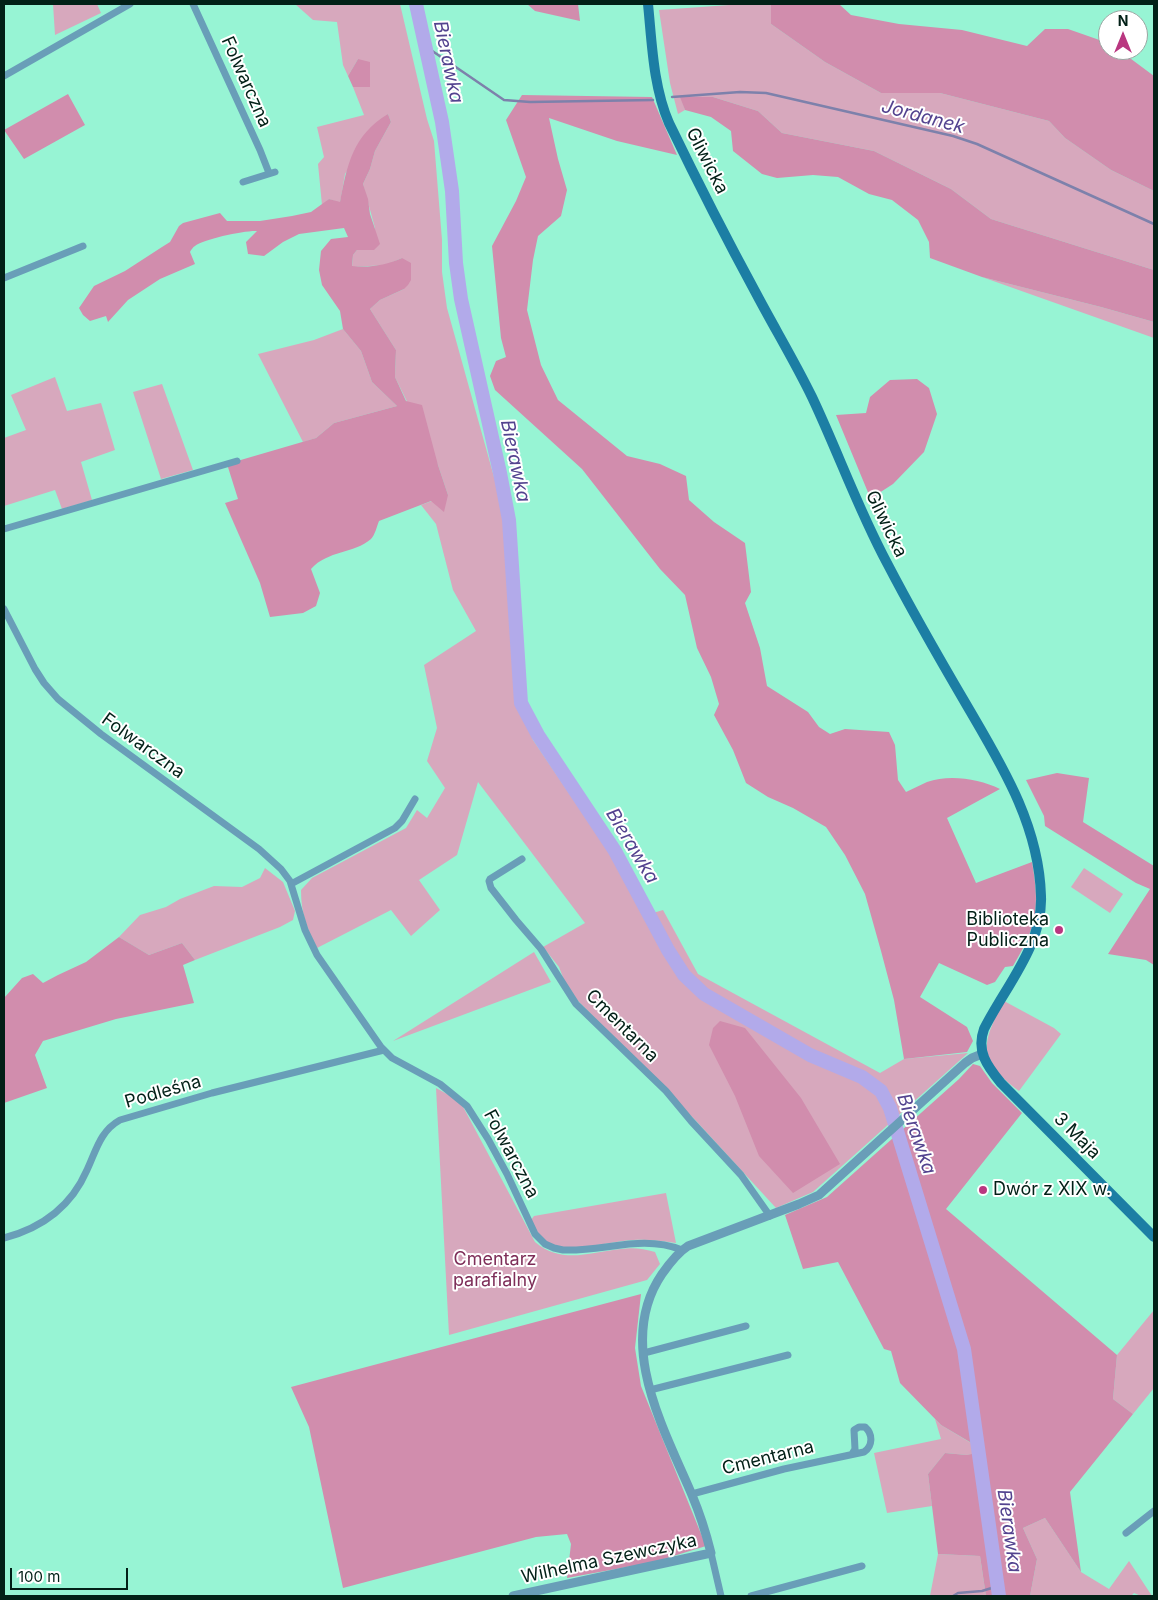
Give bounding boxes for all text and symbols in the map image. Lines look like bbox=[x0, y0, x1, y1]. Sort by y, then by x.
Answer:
north arrow bbox=[1098, 10, 1148, 60]
text: N bbox=[1118, 12, 1128, 29]
water label: Bierawka bbox=[428, 19, 468, 105]
street label: Folwarczna bbox=[216, 33, 276, 131]
water label: Jordanek bbox=[879, 95, 967, 139]
street label: Gliwicka bbox=[681, 124, 733, 198]
water label: Bierawka bbox=[495, 418, 535, 504]
street label: Gliwicka bbox=[861, 487, 911, 561]
street label: Folwarczna bbox=[97, 709, 189, 783]
water label: Bierawka bbox=[601, 804, 663, 888]
place label: Biblioteka Publiczna bbox=[966, 909, 1049, 952]
marker: Biblioteka Publiczna bbox=[1053, 924, 1065, 936]
street label: Cmentarna bbox=[581, 985, 663, 1067]
street label: Podleśna bbox=[122, 1071, 204, 1113]
water label: Bierawka bbox=[892, 1091, 940, 1177]
street label: Folwarczna bbox=[479, 1106, 543, 1202]
street label: 3 Maja bbox=[1049, 1108, 1105, 1164]
place label: Dwór z XIX w. bbox=[993, 1179, 1111, 1201]
marker: Dwór z XIX w. bbox=[977, 1184, 989, 1196]
park label: Cmentarz parafialny bbox=[453, 1249, 537, 1292]
street label: Cmentarna bbox=[720, 1436, 816, 1480]
water label: Bierawka bbox=[992, 1488, 1026, 1574]
street label: Wilhelma Szewczyka bbox=[519, 1530, 699, 1588]
scale bar bbox=[12, 1558, 130, 1590]
text: 100 m bbox=[18, 1567, 60, 1586]

